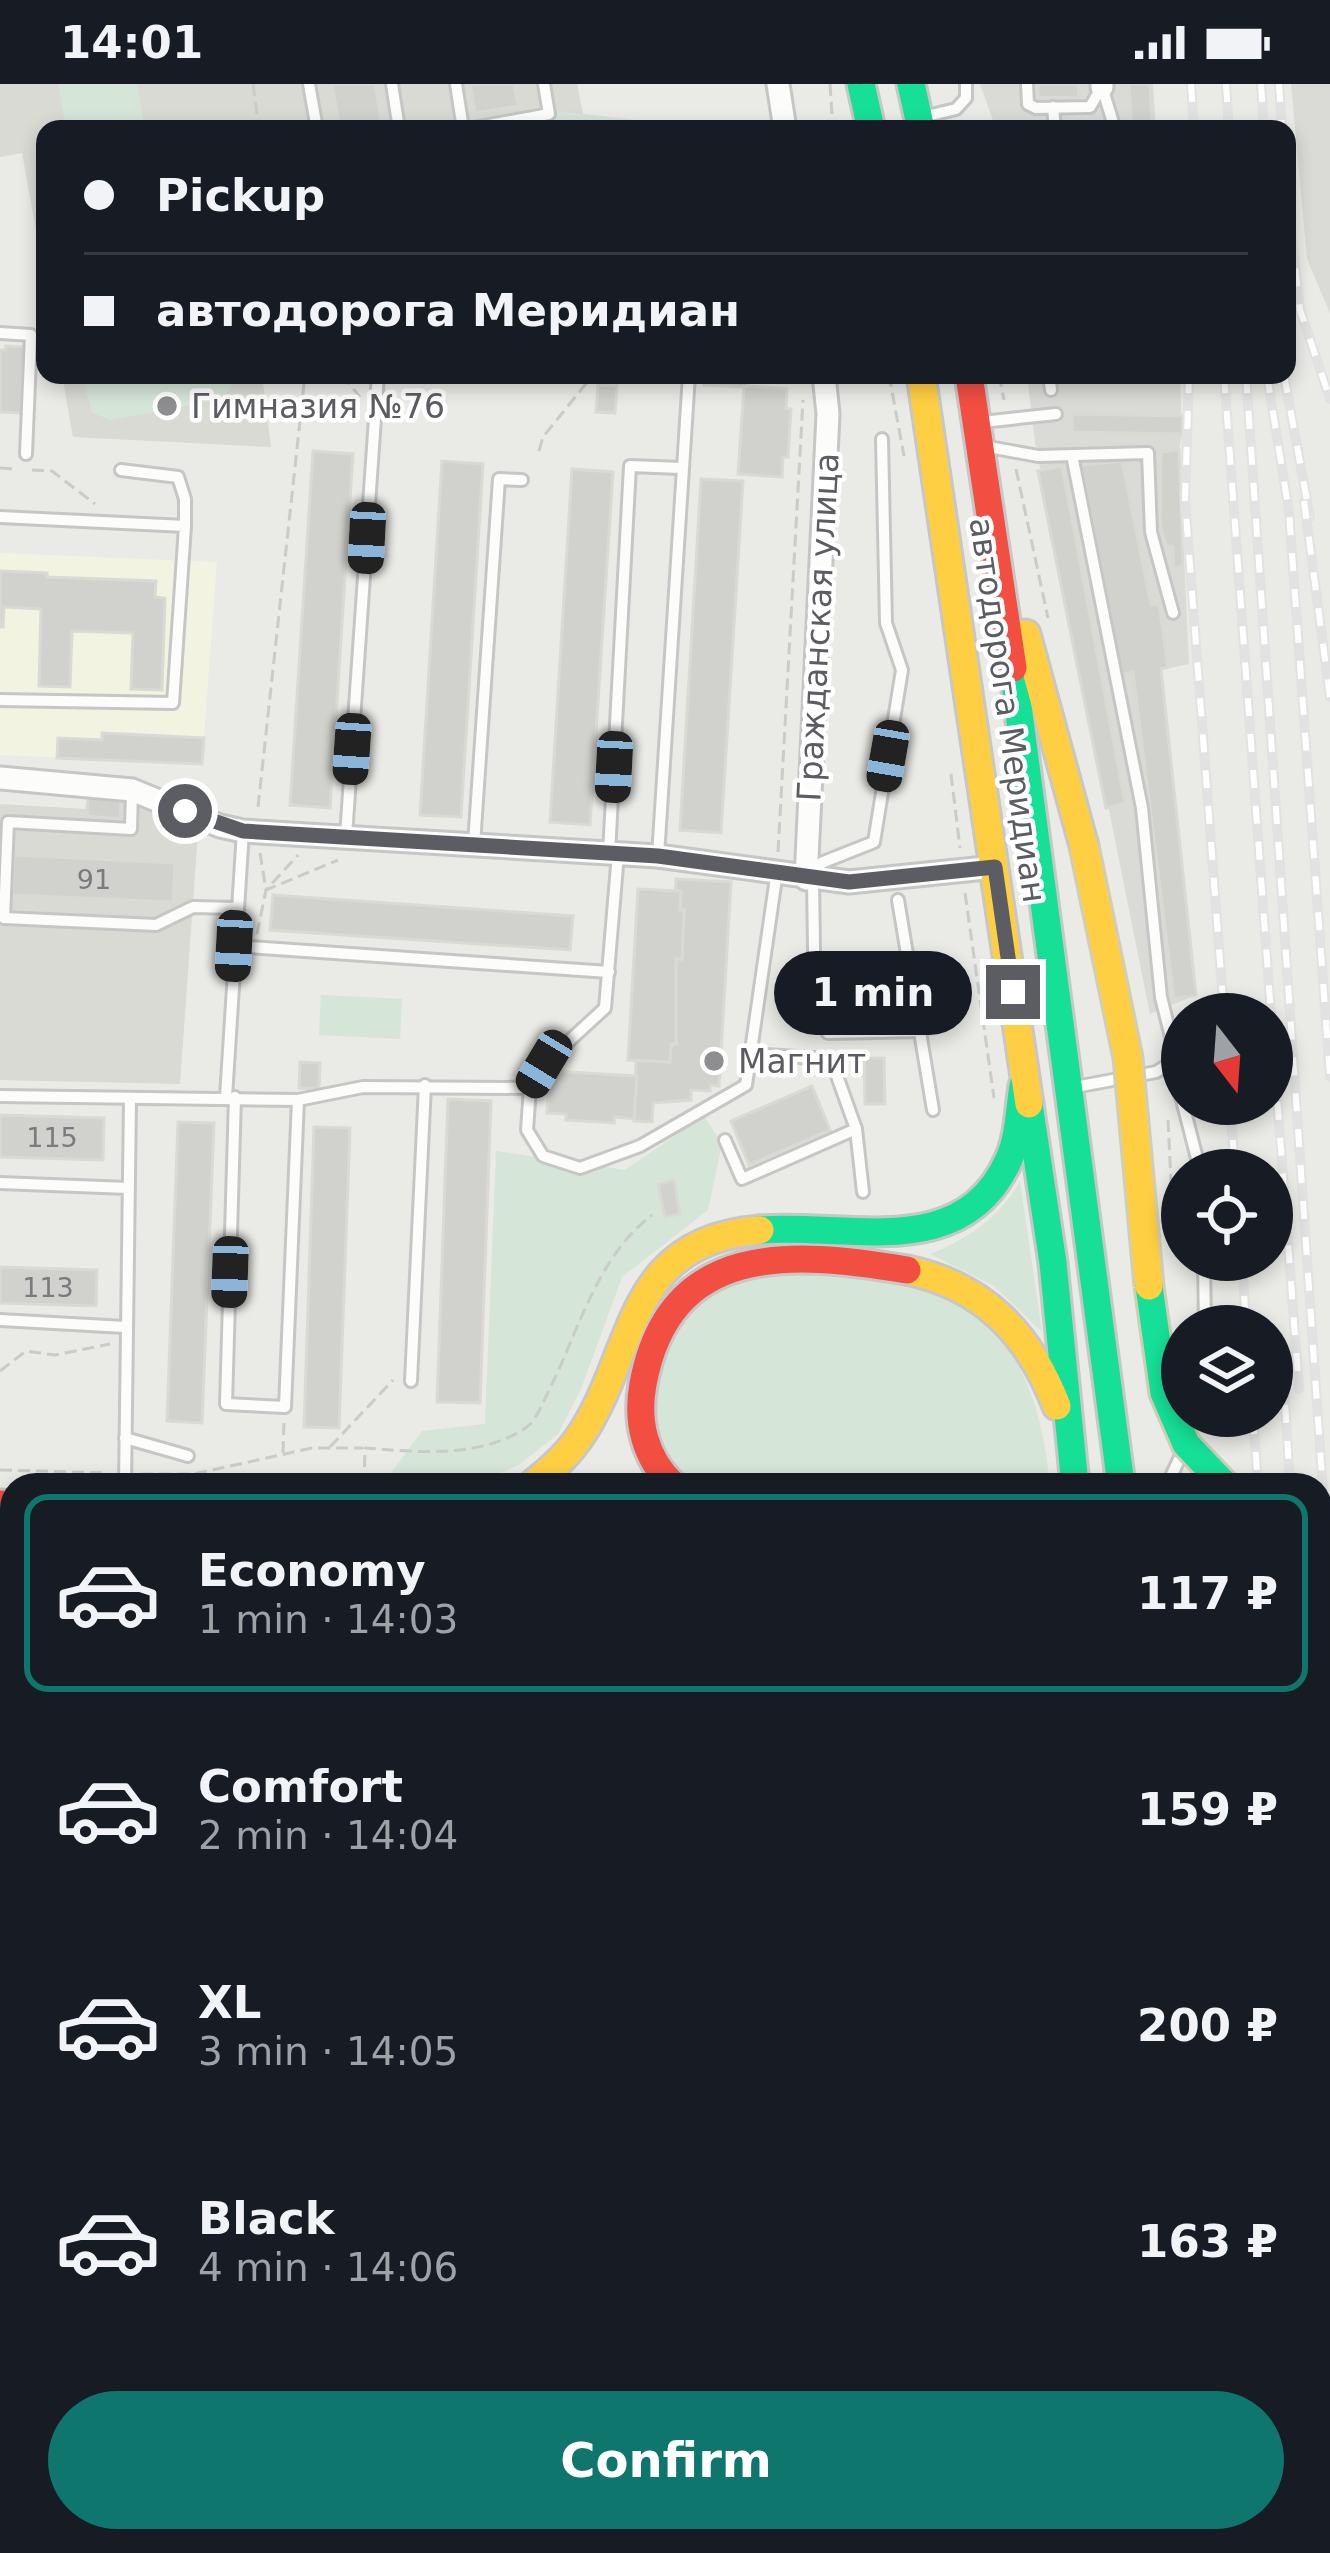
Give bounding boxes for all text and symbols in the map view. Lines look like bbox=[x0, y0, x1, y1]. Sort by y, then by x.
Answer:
text: 14:01 bbox=[60, 16, 203, 69]
text: Pickup bbox=[156, 169, 325, 222]
text: автодорога Меридиан bbox=[156, 284, 740, 337]
place label: Гимназия №76 bbox=[191, 387, 445, 426]
marker: Гимназия №76 bbox=[154, 393, 180, 419]
street label: Гражданская улица bbox=[789, 452, 847, 802]
car bbox=[347, 501, 387, 575]
street label: автодорога Меридиан bbox=[962, 515, 1054, 905]
car bbox=[332, 712, 372, 786]
car bbox=[864, 717, 912, 795]
car bbox=[594, 730, 634, 804]
route start bbox=[158, 784, 212, 838]
house number: 91 bbox=[77, 864, 111, 895]
car bbox=[214, 909, 254, 983]
callout: 1 min bbox=[773, 950, 971, 1034]
route end bbox=[986, 965, 1040, 1019]
text: 1 min bbox=[812, 970, 934, 1015]
north arrow bbox=[1161, 993, 1293, 1125]
map controls bbox=[1161, 993, 1293, 1437]
car bbox=[510, 1024, 578, 1104]
place label: Магнит bbox=[738, 1042, 866, 1081]
marker: Магнит bbox=[701, 1048, 727, 1074]
house number: 115 bbox=[26, 1122, 78, 1153]
button: locate bbox=[1161, 1149, 1293, 1281]
car bbox=[211, 1235, 249, 1309]
house number: 113 bbox=[22, 1272, 74, 1303]
button: layers bbox=[1161, 1305, 1293, 1437]
icon: car bbox=[54, 1539, 162, 1647]
text: Economy bbox=[198, 1544, 426, 1597]
text: 117 ₽ bbox=[1137, 1567, 1278, 1620]
text: 1 min · 14:03 bbox=[198, 1597, 458, 1642]
icon: car bbox=[54, 1755, 162, 1863]
text: Comfort bbox=[198, 1760, 403, 1813]
text: 159 ₽ bbox=[1137, 1783, 1278, 1836]
text: 2 min · 14:04 bbox=[198, 1813, 458, 1858]
icon: car bbox=[54, 1971, 162, 2079]
text: XL bbox=[198, 1976, 261, 2029]
text: 200 ₽ bbox=[1137, 1999, 1278, 2052]
text: 3 min · 14:05 bbox=[198, 2029, 458, 2074]
icon: car bbox=[54, 2187, 162, 2295]
text: Black bbox=[198, 2192, 335, 2245]
text: 163 ₽ bbox=[1137, 2215, 1278, 2268]
text: 4 min · 14:06 bbox=[198, 2245, 458, 2290]
button: Confirm bbox=[48, 2391, 1284, 2529]

